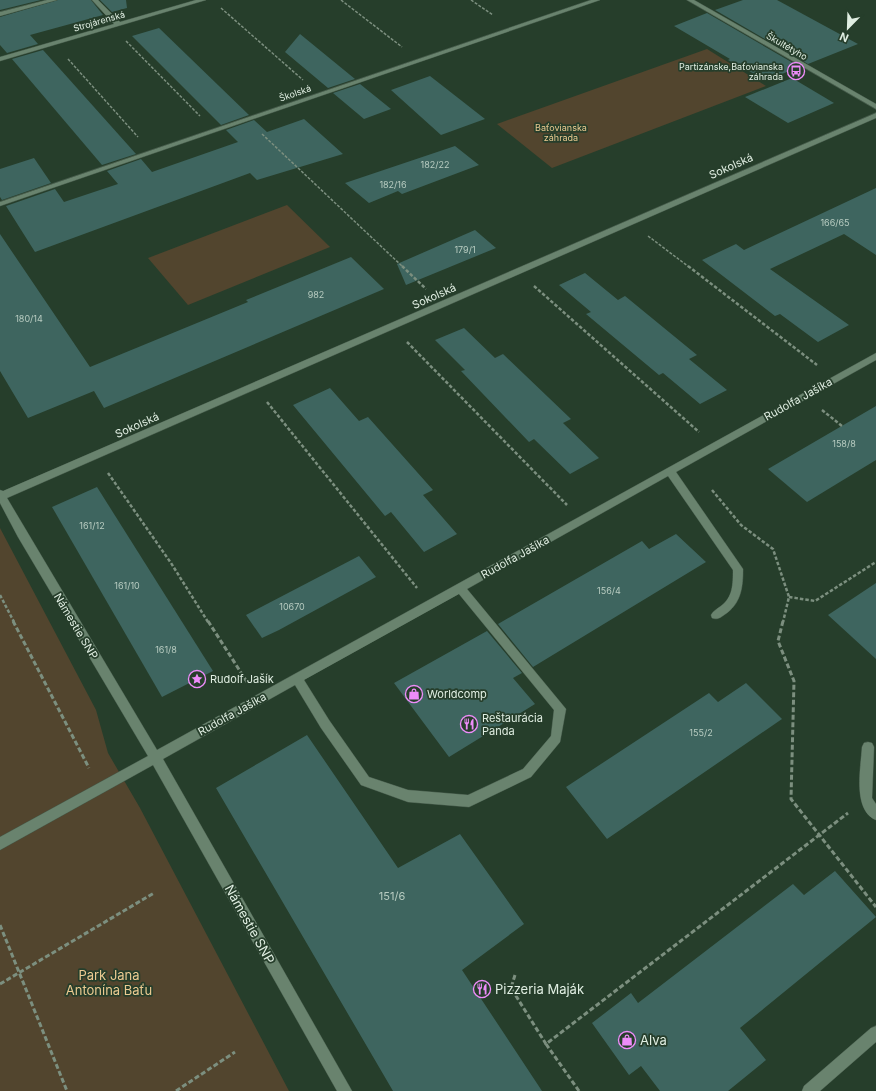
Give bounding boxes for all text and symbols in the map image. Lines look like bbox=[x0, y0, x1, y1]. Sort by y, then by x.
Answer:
street label: Strojárenská bbox=[72, 8, 126, 34]
north arrow bbox=[828, 8, 868, 48]
text: N bbox=[837, 29, 851, 45]
street label: Škultétyho bbox=[765, 30, 809, 62]
place label: Partizánske,Baťovianska záhrada bbox=[679, 61, 783, 82]
bus stop icon: Partizánske,Baťovianska záhrada bbox=[786, 61, 806, 81]
street label: Školská bbox=[278, 82, 312, 104]
park label: Baťovianska záhrada bbox=[535, 122, 587, 143]
street label: Sokolská bbox=[707, 150, 755, 182]
house number: 182/22 bbox=[421, 159, 449, 170]
house number: 182/16 bbox=[379, 179, 407, 190]
house number: 166/65 bbox=[820, 217, 850, 228]
house number: 179/1 bbox=[454, 244, 476, 255]
street label: Sokolská bbox=[410, 280, 458, 312]
house number: 982 bbox=[308, 289, 324, 300]
house number: 180/14 bbox=[15, 313, 43, 324]
street label: Rudolfa Jašíka bbox=[761, 374, 835, 424]
street label: Sokolská bbox=[113, 409, 161, 441]
house number: 158/8 bbox=[832, 438, 856, 449]
house number: 161/12 bbox=[79, 520, 105, 531]
street label: Rudolfa Jašíka bbox=[478, 532, 552, 582]
house number: 161/10 bbox=[114, 580, 140, 591]
house number: 156/4 bbox=[597, 585, 621, 596]
street label: Námestie SNP bbox=[51, 590, 101, 662]
house number: 10670 bbox=[279, 601, 305, 612]
house number: 161/8 bbox=[155, 644, 177, 655]
place icon: Rudolf Jašík bbox=[187, 669, 207, 689]
place label: Rudolf Jašík bbox=[210, 672, 274, 686]
shop icon: Worldcomp bbox=[404, 684, 424, 704]
place label: Worldcomp bbox=[427, 687, 487, 701]
street label: Rudolfa Jašíka bbox=[195, 689, 269, 739]
place label: Reštaurácia Panda bbox=[482, 711, 543, 738]
restaurant icon: Reštaurácia Panda bbox=[459, 714, 479, 734]
house number: 155/2 bbox=[689, 727, 713, 738]
street label: Námestie SNP bbox=[222, 882, 278, 966]
house number: 151/6 bbox=[379, 889, 405, 903]
park label: Park Jana Antonína Baťu bbox=[66, 967, 152, 998]
restaurant icon: Pizzeria Maják bbox=[472, 979, 492, 999]
place label: Pizzeria Maják bbox=[495, 981, 584, 997]
shop icon: Alva bbox=[617, 1030, 637, 1050]
place label: Alva bbox=[640, 1032, 667, 1048]

